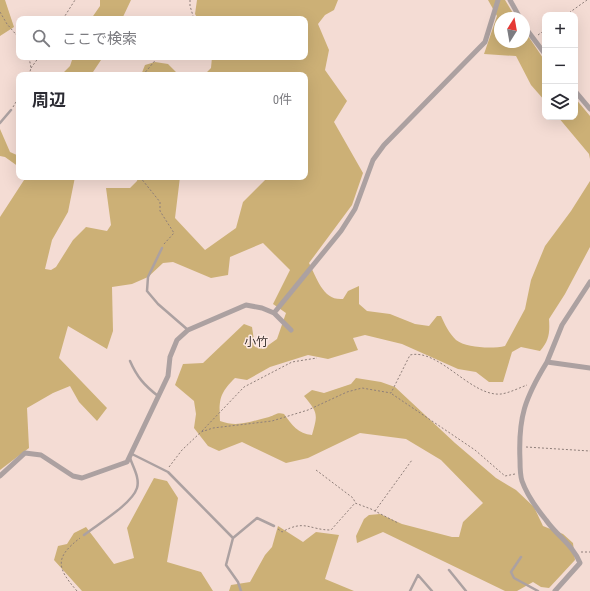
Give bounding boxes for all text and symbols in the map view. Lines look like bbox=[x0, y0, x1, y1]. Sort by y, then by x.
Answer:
north arrow bbox=[494, 12, 530, 48]
map controls bbox=[542, 12, 578, 120]
button: + bbox=[542, 12, 578, 48]
search box bbox=[16, 16, 308, 60]
icon: search bbox=[30, 27, 52, 49]
text: ここで検索 bbox=[62, 28, 137, 49]
button: − bbox=[542, 48, 578, 84]
button: layers bbox=[542, 84, 578, 120]
text: 周辺 bbox=[32, 88, 66, 111]
text: 0件 bbox=[273, 91, 292, 108]
district label: 小竹 bbox=[244, 334, 268, 350]

